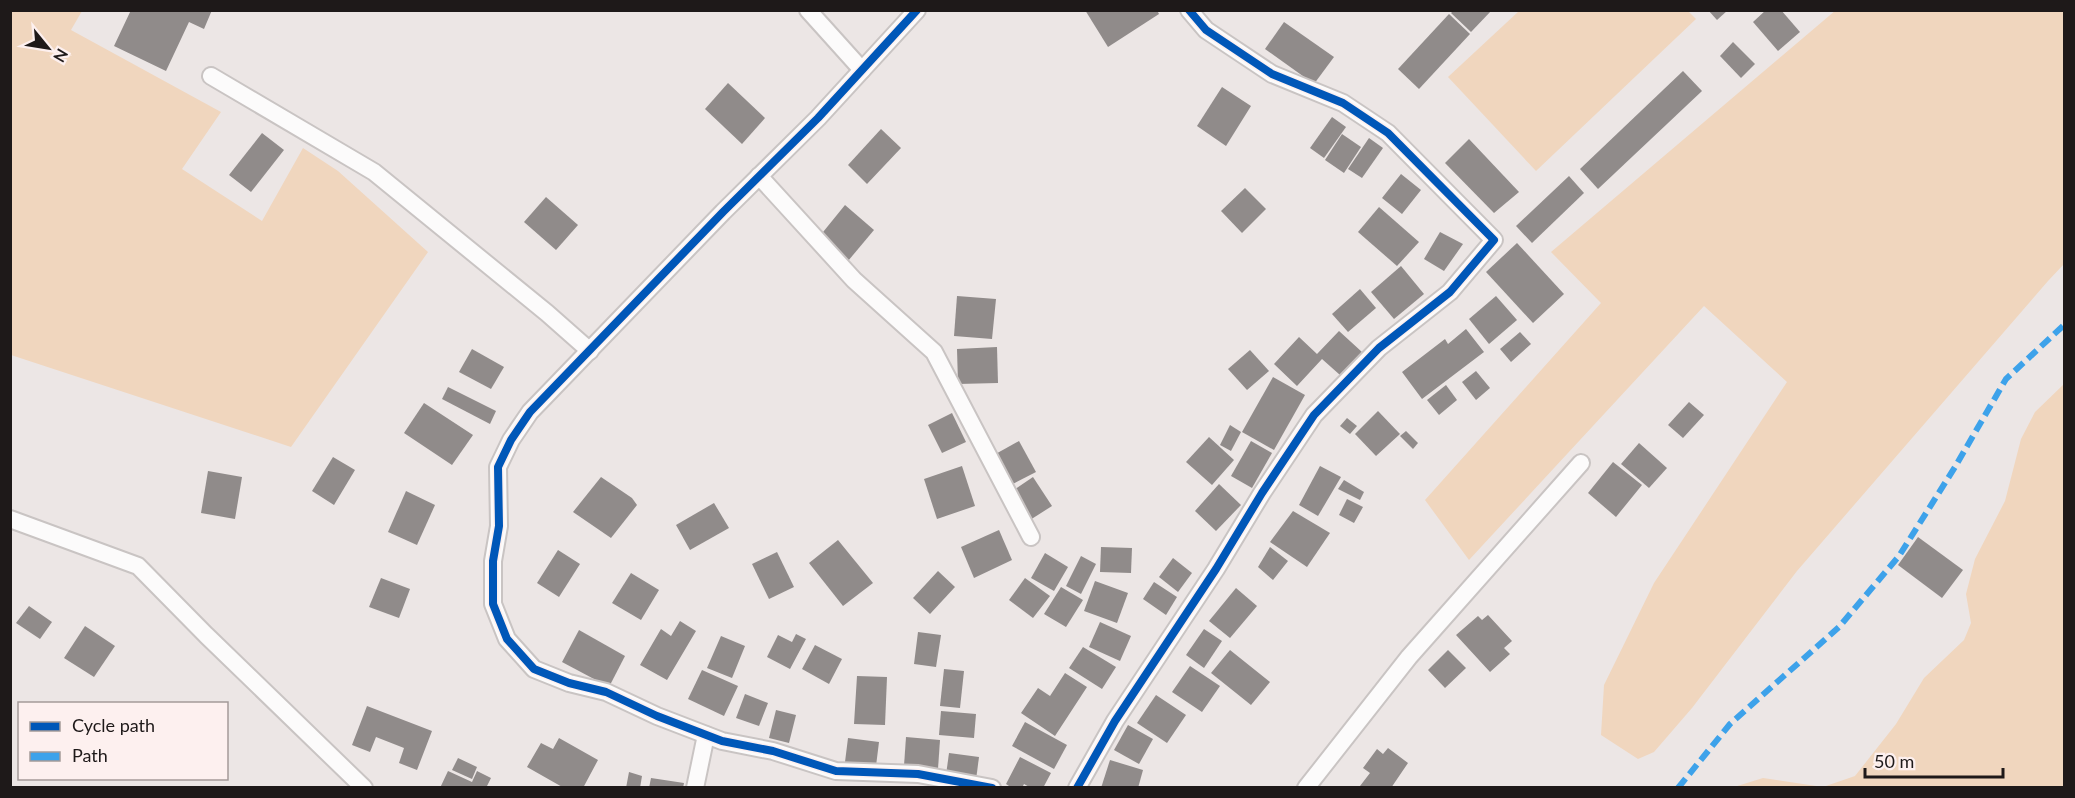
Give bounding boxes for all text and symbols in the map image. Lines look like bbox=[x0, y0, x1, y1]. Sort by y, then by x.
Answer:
north arrow bbox=[18, 18, 78, 78]
text: N bbox=[50, 46, 73, 66]
legend bbox=[18, 702, 228, 780]
text: Cycle path bbox=[72, 714, 155, 736]
scale bar bbox=[1865, 741, 2003, 779]
text: Path bbox=[72, 744, 108, 766]
text: 50 m bbox=[1874, 750, 1914, 772]

